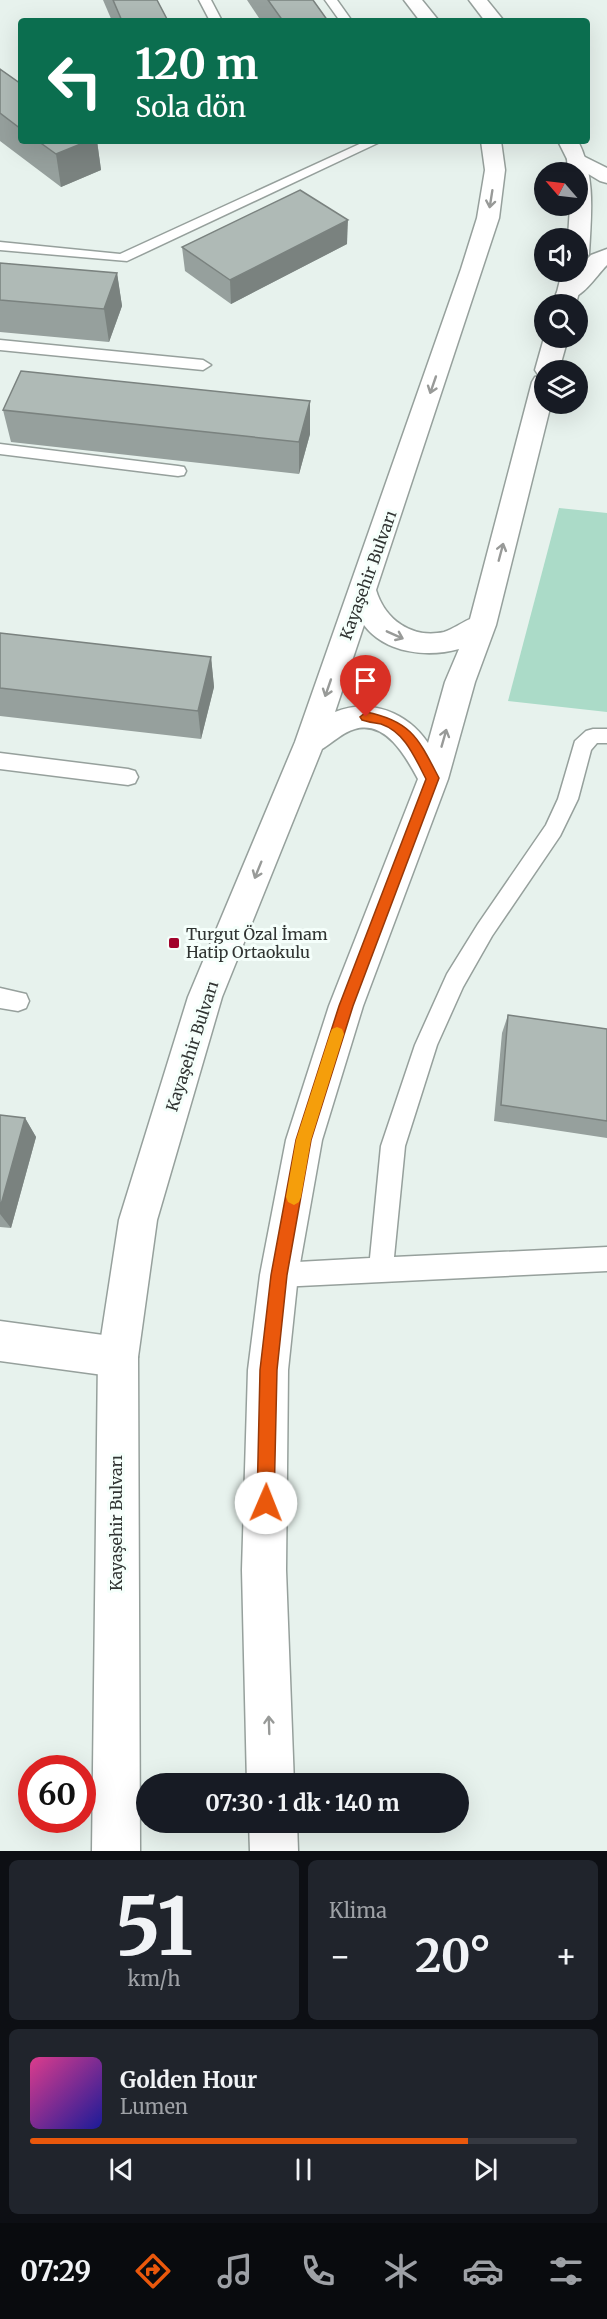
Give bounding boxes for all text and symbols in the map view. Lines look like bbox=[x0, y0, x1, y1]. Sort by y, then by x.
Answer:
text: 120 m bbox=[135, 38, 258, 90]
icon: left bbox=[36, 42, 114, 120]
text: Sola dön bbox=[135, 90, 246, 124]
north arrow bbox=[534, 162, 588, 216]
map controls bbox=[534, 162, 588, 414]
one-way arrow bbox=[485, 188, 496, 208]
button: sound bbox=[534, 228, 588, 282]
button: search bbox=[534, 294, 588, 348]
button: layers bbox=[534, 360, 588, 414]
one-way arrow bbox=[427, 375, 438, 394]
street label: Kayaşehir Bulvarı bbox=[335, 508, 401, 642]
one-way arrow bbox=[495, 542, 507, 561]
one-way arrow bbox=[386, 629, 404, 641]
pin bbox=[340, 655, 391, 717]
icon: arrive bbox=[349, 664, 382, 697]
one-way arrow bbox=[322, 678, 333, 697]
one-way arrow bbox=[439, 729, 450, 748]
one-way arrow bbox=[252, 860, 263, 879]
place label: Turgut Özal İmam Hatip Ortaokulu bbox=[186, 924, 328, 962]
marker: Turgut Özal İmam Hatip Ortaokulu bbox=[167, 936, 181, 950]
street label: Kayaşehir Bulvarı bbox=[162, 978, 222, 1114]
street label: Kayaşehir Bulvarı bbox=[106, 1455, 126, 1591]
position arrow bbox=[234, 1471, 298, 1535]
one-way arrow bbox=[264, 1716, 275, 1736]
speed limit sign: 60 bbox=[18, 1755, 96, 1833]
text: 07:30 · 1 dk · 140 m bbox=[205, 1789, 400, 1817]
text: 51 bbox=[115, 1878, 193, 1976]
text: Klima bbox=[329, 1898, 387, 1923]
text: 20° bbox=[415, 1928, 491, 1984]
text: − bbox=[329, 1936, 351, 1977]
text: + bbox=[555, 1936, 577, 1977]
text: km/h bbox=[128, 1966, 180, 1991]
text: Golden Hour bbox=[120, 2066, 257, 2094]
text: Lumen bbox=[120, 2094, 188, 2119]
icon: previous bbox=[105, 2153, 138, 2186]
icon: pause bbox=[287, 2153, 320, 2186]
icon: next bbox=[469, 2153, 502, 2186]
icon: directions bbox=[132, 2250, 174, 2292]
icon: music bbox=[214, 2250, 256, 2292]
icon: phone bbox=[297, 2250, 339, 2292]
icon: climate bbox=[380, 2250, 422, 2292]
icon: car bbox=[462, 2250, 504, 2292]
icon: filters bbox=[545, 2250, 587, 2292]
text: 07:29 bbox=[20, 2254, 91, 2288]

